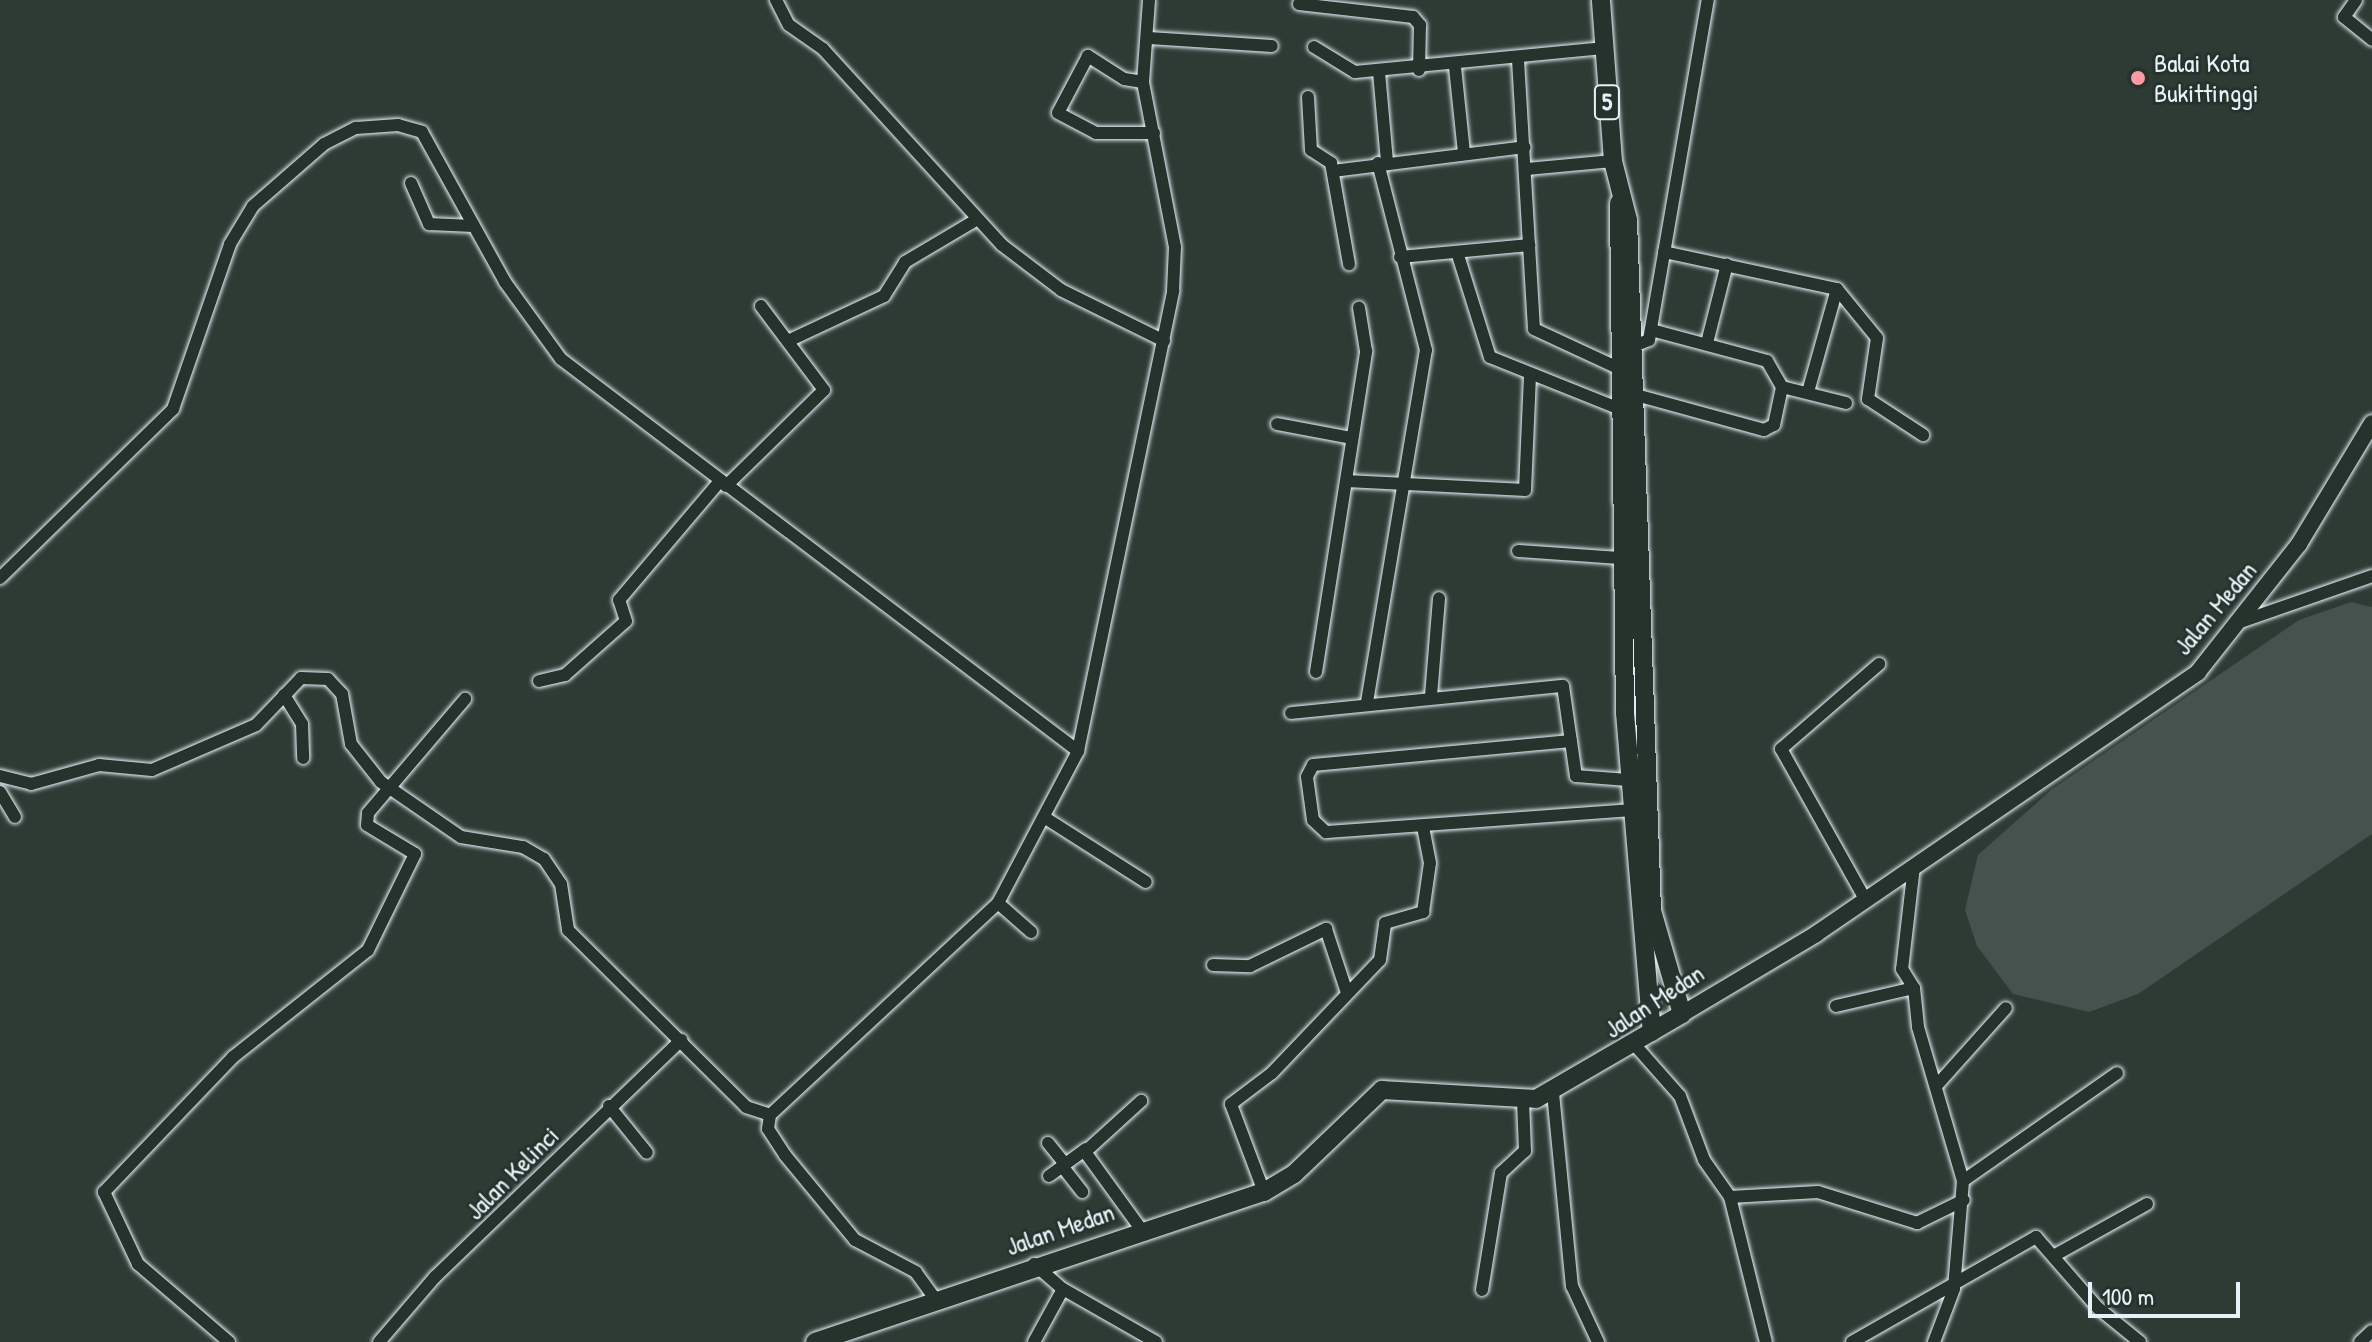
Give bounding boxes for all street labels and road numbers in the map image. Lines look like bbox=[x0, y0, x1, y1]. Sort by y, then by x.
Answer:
road number: 5 bbox=[1593, 82, 1621, 122]
street label: Jalan Medan bbox=[2167, 555, 2263, 661]
street label: Jalan Medan bbox=[1598, 957, 1710, 1045]
street label: Jalan Kelinci bbox=[459, 1120, 565, 1226]
street label: Jalan Medan bbox=[1002, 1196, 1118, 1262]

